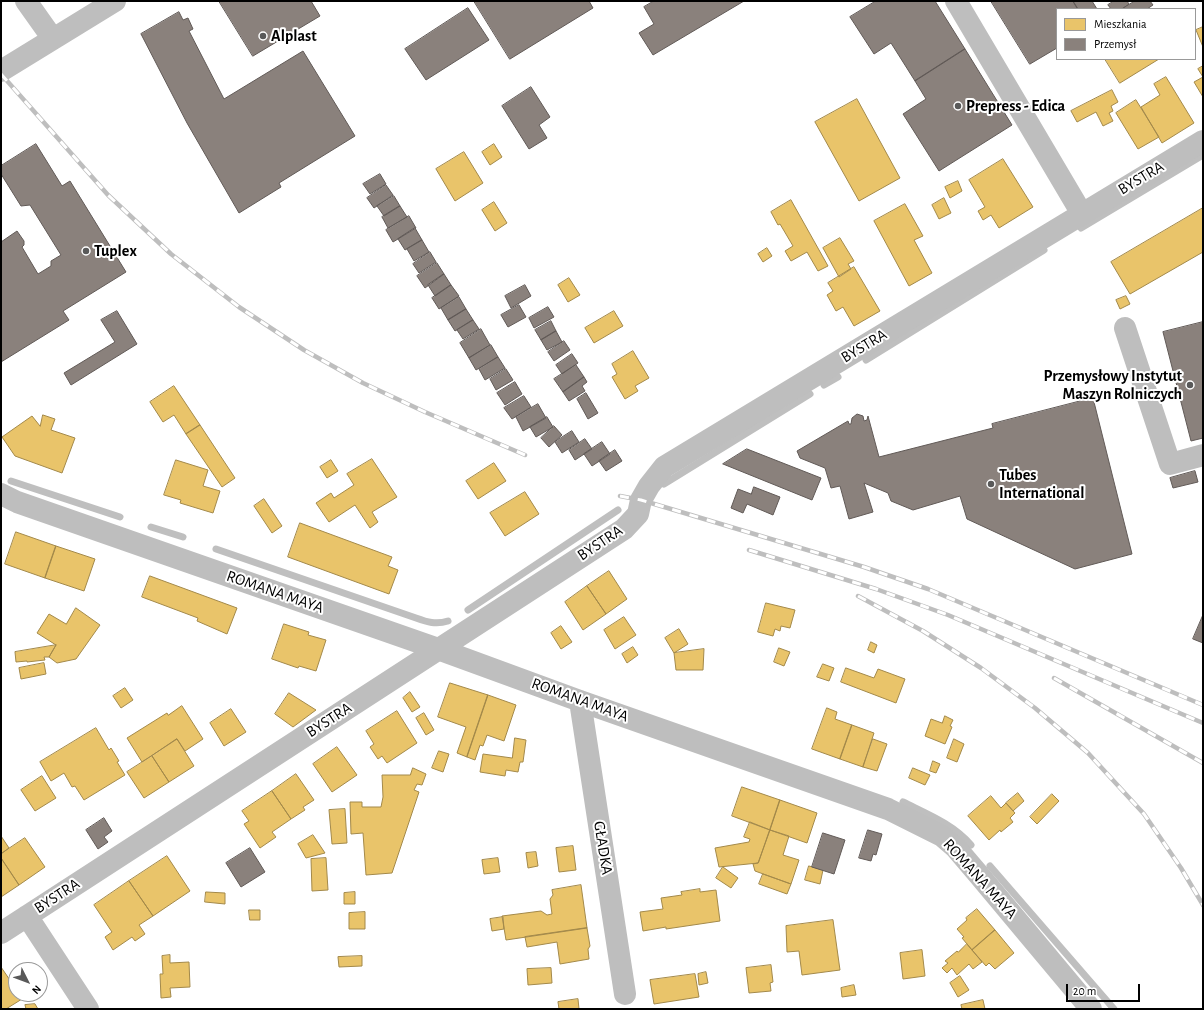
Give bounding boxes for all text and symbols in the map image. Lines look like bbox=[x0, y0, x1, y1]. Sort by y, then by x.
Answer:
legend bbox=[1056, 8, 1196, 60]
text: Mieszkania bbox=[1094, 18, 1147, 30]
place label: Alplast bbox=[271, 26, 317, 46]
marker: Alplast bbox=[258, 31, 268, 41]
text: Przemysł bbox=[1094, 38, 1136, 50]
place label: Prepress - Edica bbox=[966, 96, 1065, 116]
marker: Prepress - Edica bbox=[953, 101, 963, 111]
street label: BYSTRA bbox=[1114, 157, 1168, 199]
place label: Tuplex bbox=[94, 241, 137, 261]
marker: Tuplex bbox=[81, 246, 91, 256]
street label: BYSTRA bbox=[837, 325, 891, 367]
place label: Przemysłowy Instytut Maszyn Rolniczych bbox=[1043, 366, 1182, 404]
marker: Przemysłowy Instytut Maszyn Rolniczych bbox=[1185, 380, 1195, 390]
place label: Tubes International bbox=[999, 465, 1084, 503]
marker: Tubes International bbox=[986, 479, 996, 489]
street label: BYSTRA bbox=[574, 521, 626, 565]
street label: ROMANA MAYA bbox=[224, 566, 326, 618]
street label: ROMANA MAYA bbox=[529, 674, 631, 726]
street label: BYSTRA bbox=[303, 698, 355, 742]
street label: GŁADKA bbox=[589, 820, 617, 876]
street label: ROMANA MAYA bbox=[939, 835, 1021, 923]
street label: BYSTRA bbox=[31, 874, 83, 918]
north arrow bbox=[8, 962, 48, 1002]
scale bar bbox=[1068, 976, 1142, 1002]
text: N bbox=[30, 983, 43, 996]
text: 20 m bbox=[1073, 985, 1096, 997]

